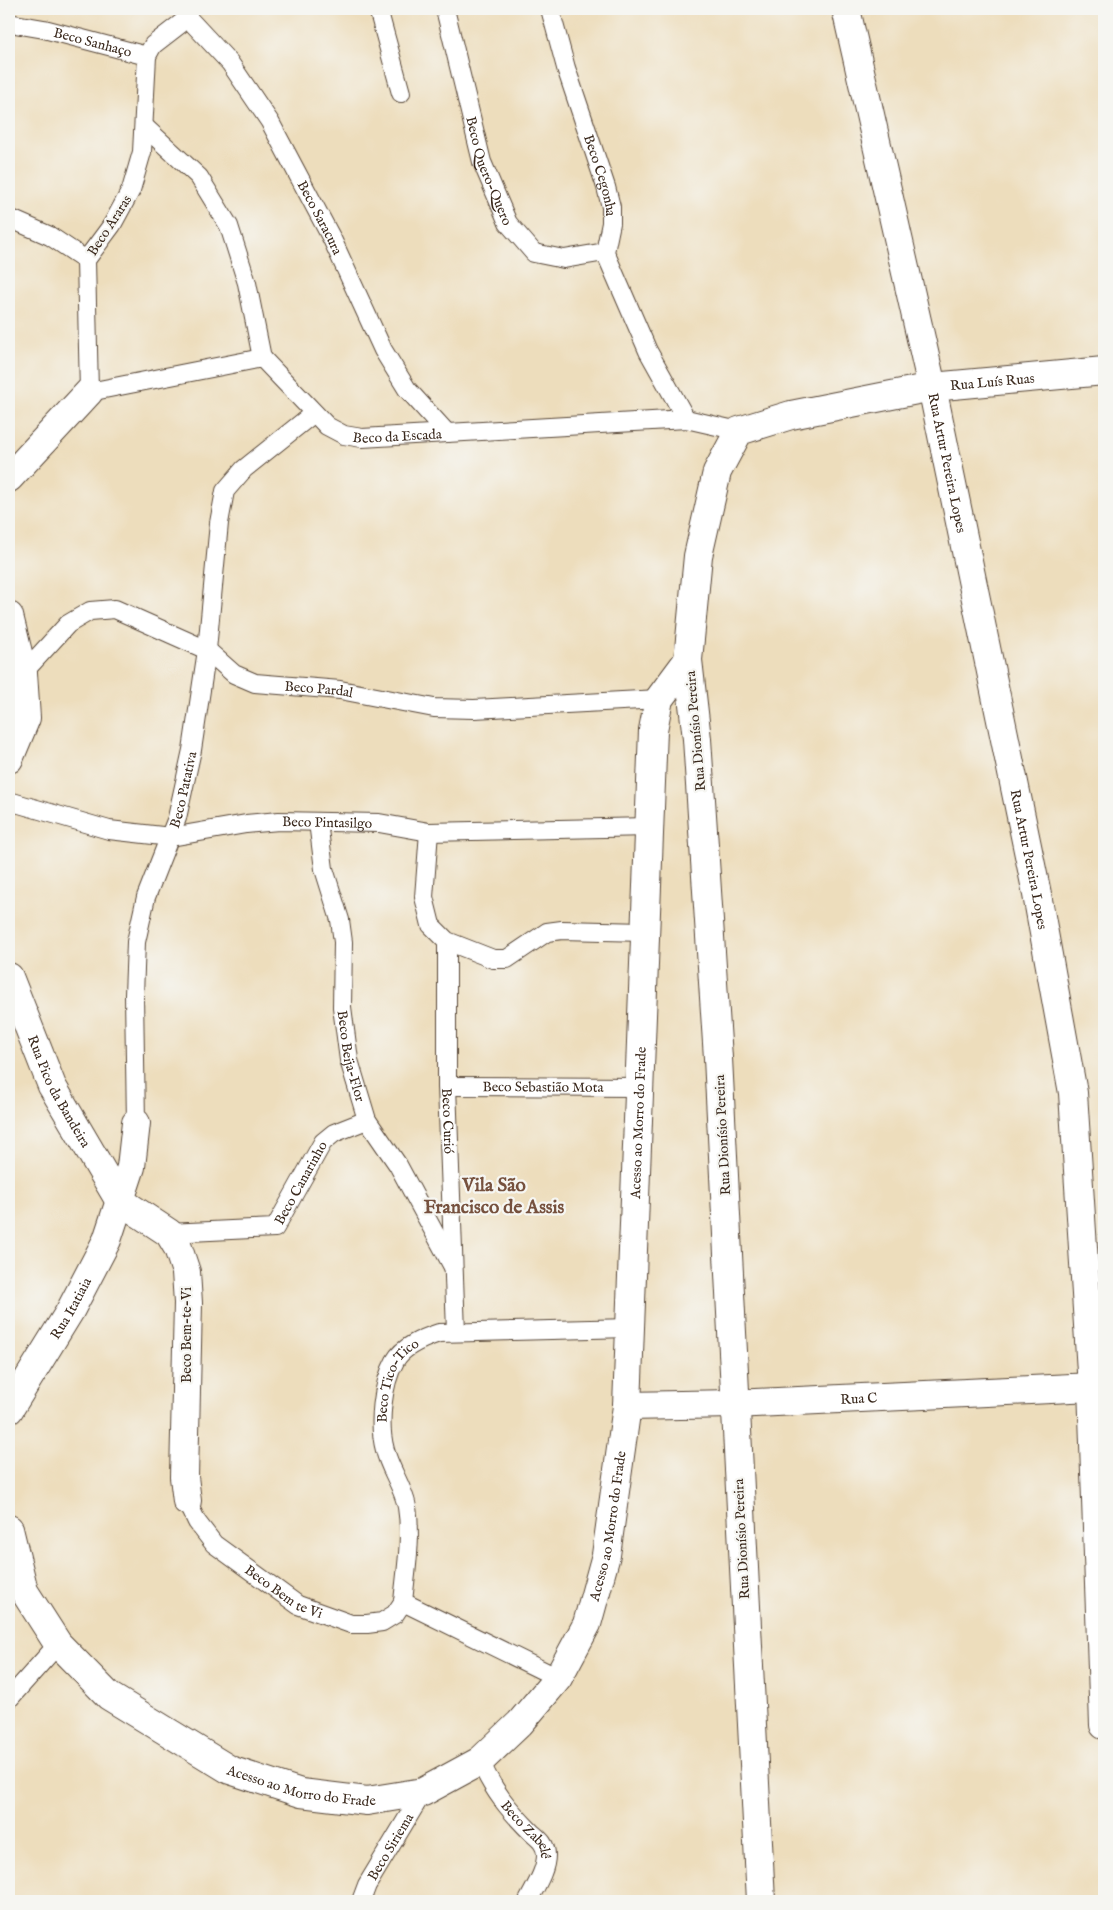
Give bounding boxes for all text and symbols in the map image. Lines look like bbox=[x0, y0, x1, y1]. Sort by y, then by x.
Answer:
street label: Beco Sanhaço bbox=[52, 24, 134, 62]
street label: Beco Quero-Quero bbox=[461, 115, 516, 229]
street label: Beco Cegonha bbox=[579, 132, 620, 217]
street label: Beco Saracura bbox=[293, 178, 346, 259]
street label: Beco Araras bbox=[83, 192, 136, 259]
street label: Rua Luís Ruas bbox=[949, 370, 1035, 395]
street label: Rua Artur Pereira Lopes bbox=[923, 391, 970, 535]
street label: Beco da Escada bbox=[351, 425, 443, 448]
street label: Rua Dionísio Pereira bbox=[682, 669, 710, 792]
street label: Beco Pardal bbox=[284, 677, 355, 702]
street label: Beco Patativa bbox=[166, 749, 202, 831]
street label: Rua Artur Pereira Lopes bbox=[1006, 788, 1051, 931]
street label: Beco Pintasilgo bbox=[282, 813, 373, 833]
street label: Beco Beija-Flor bbox=[333, 1009, 369, 1104]
street label: Rua Pico da Bandeira bbox=[23, 1033, 95, 1152]
street label: Acesso ao Morro do Frade bbox=[627, 1046, 651, 1200]
street label: Rua Dionísio Pereira bbox=[711, 1073, 735, 1196]
street label: Beco Sebastião Mota bbox=[482, 1078, 605, 1097]
street label: Beco Curió bbox=[437, 1088, 457, 1155]
street label: Beco Canarinho bbox=[271, 1138, 332, 1228]
district label: Vila São Francisco de Assis bbox=[424, 1174, 565, 1220]
street label: Rua Itatiaia bbox=[47, 1274, 96, 1343]
street label: Beco Bem-te-Vi bbox=[178, 1287, 196, 1383]
street label: Beco Tico-Tico bbox=[374, 1334, 423, 1423]
street label: Rua C bbox=[840, 1389, 878, 1409]
street label: Acesso ao Morro do Frade bbox=[585, 1449, 631, 1604]
street label: Rua Dionísio Pereira bbox=[730, 1477, 754, 1600]
street label: Beco Bem te Vi bbox=[241, 1561, 325, 1623]
street label: Acesso ao Morro do Frade bbox=[223, 1761, 378, 1811]
street label: Beco Zabelê bbox=[496, 1797, 554, 1859]
street label: Beco Siriema bbox=[364, 1809, 419, 1884]

